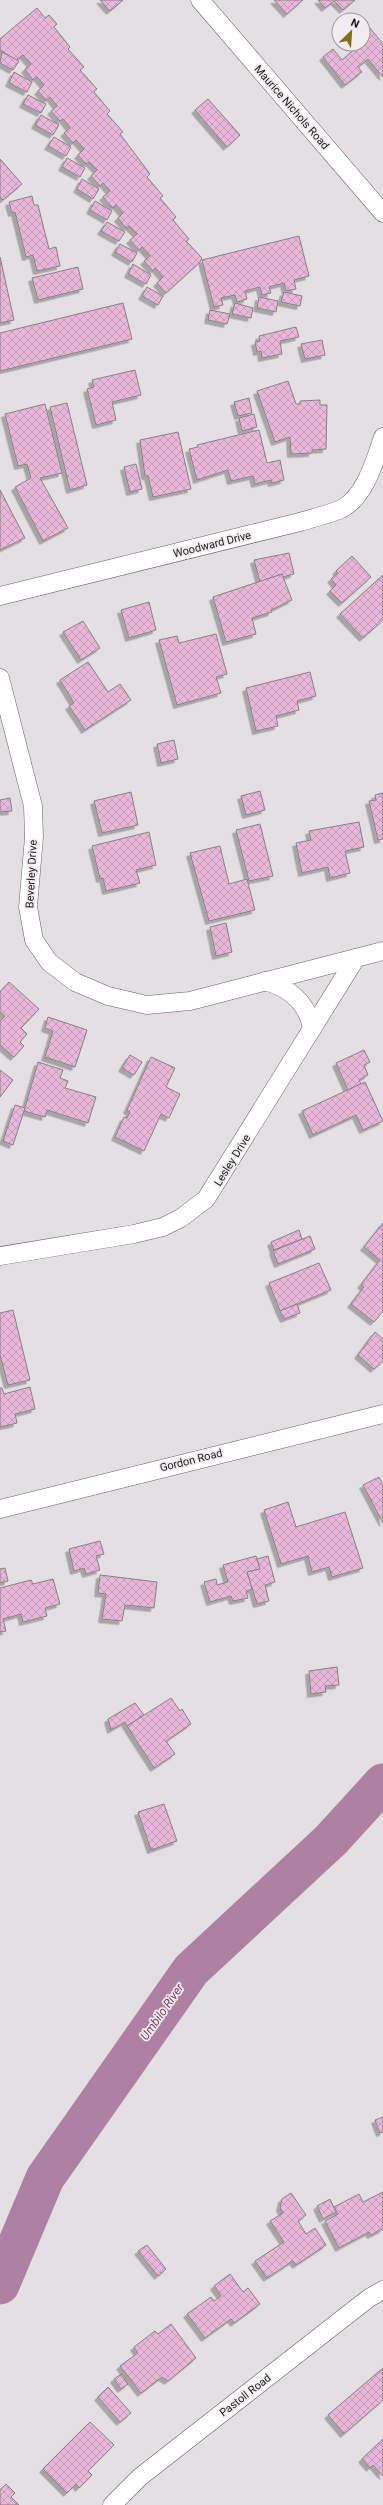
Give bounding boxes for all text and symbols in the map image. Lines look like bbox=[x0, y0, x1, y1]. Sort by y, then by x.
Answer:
north arrow bbox=[331, 12, 371, 52]
text: N bbox=[349, 16, 361, 31]
street label: Maurice Nichols Road bbox=[252, 63, 332, 152]
street label: Woodward Drive bbox=[172, 528, 253, 560]
street label: Beverley Drive bbox=[23, 839, 40, 909]
street label: Lesley Drive bbox=[211, 1132, 254, 1189]
street label: Gordon Road bbox=[159, 1446, 224, 1475]
water label: Umbilo River bbox=[138, 1980, 187, 2043]
street label: Pastoll Road bbox=[217, 2371, 274, 2419]

